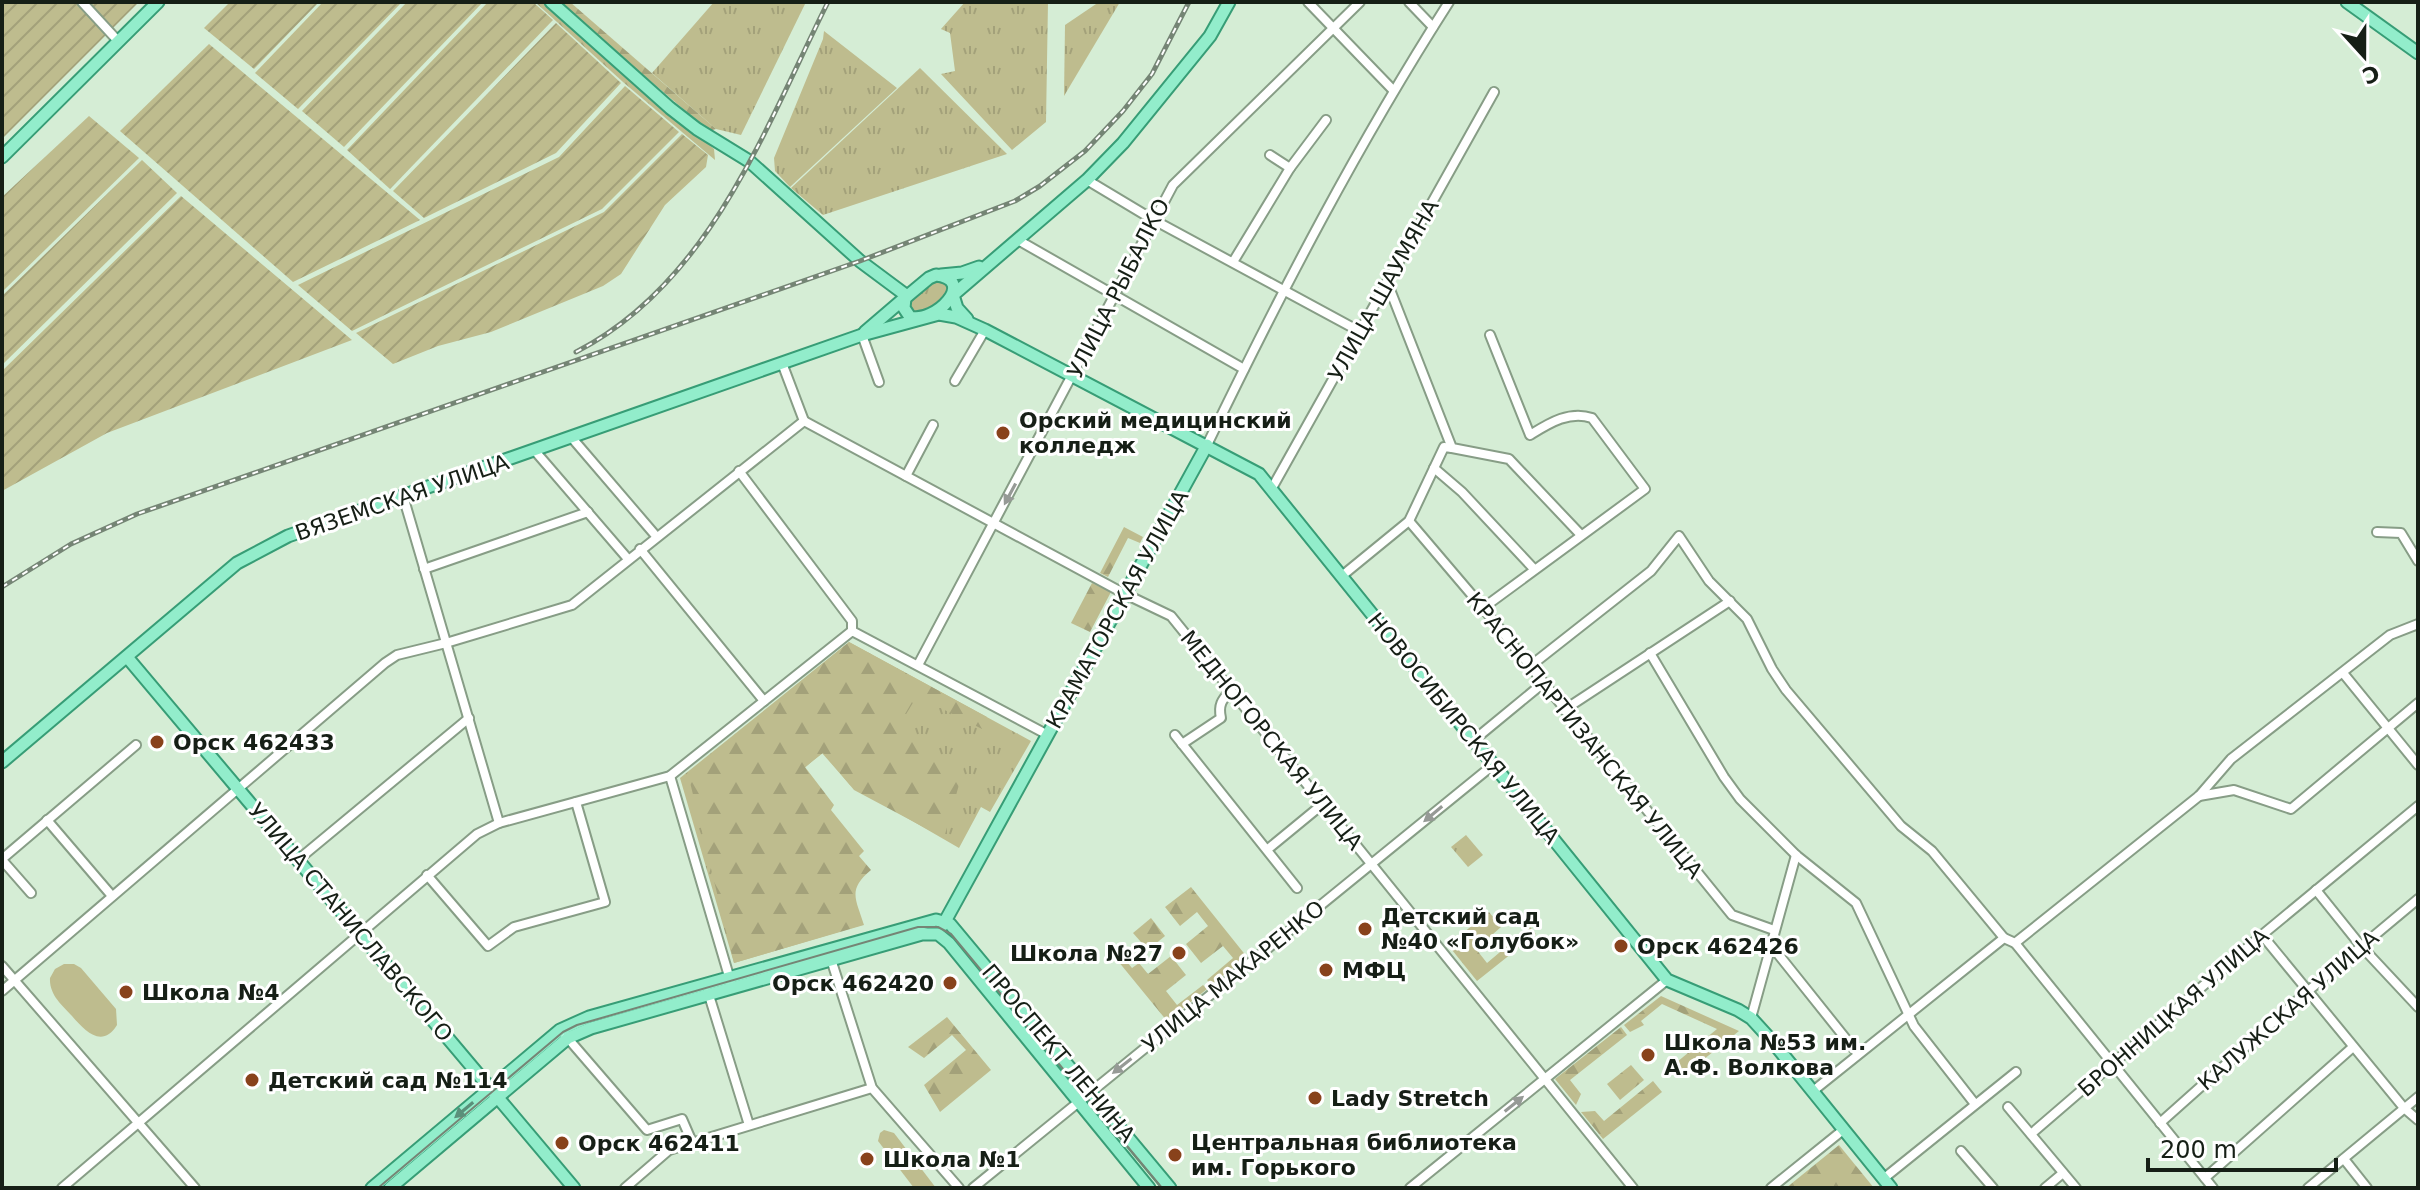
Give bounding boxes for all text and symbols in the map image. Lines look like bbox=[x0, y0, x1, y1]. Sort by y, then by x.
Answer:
north arrow bbox=[2324, 16, 2404, 96]
text: С bbox=[2359, 60, 2383, 89]
street label: УЛИЦА РЫБАЛКО bbox=[1062, 194, 1174, 382]
street label: УЛИЦА ШАУМЯНА bbox=[1323, 195, 1444, 385]
place label: Орский медицинский колледж bbox=[1019, 408, 1292, 458]
marker: Орский медицинский колледж bbox=[994, 424, 1012, 442]
street label: ВЯЗЕМСКАЯ УЛИЦА bbox=[292, 449, 512, 546]
one-way arrow bbox=[1003, 483, 1016, 506]
street label: КРАМАТОРСКАЯ УЛИЦА bbox=[1041, 486, 1194, 733]
street label: КРАСНОПАРТИЗАНСКАЯ УЛИЦА bbox=[1461, 587, 1708, 883]
street label: НОВОСИБИРСКАЯ УЛИЦА bbox=[1363, 608, 1564, 849]
street label: МЕДНОГОРСКАЯ УЛИЦА bbox=[1175, 626, 1368, 855]
place label: Орск 462433 bbox=[173, 730, 335, 755]
marker: Орск 462433 bbox=[148, 733, 166, 751]
street label: УЛИЦА СТАНИСЛАВСКОГО bbox=[244, 798, 458, 1047]
one-way arrow bbox=[1423, 805, 1443, 822]
street label: УЛИЦА МАКАРЕНКО bbox=[1137, 895, 1329, 1057]
place label: Детский сад №40 «Голубок» bbox=[1381, 904, 1579, 954]
marker: Детский сад №40 «Голубок» bbox=[1356, 920, 1374, 938]
street label: БРОННИЦКАЯ УЛИЦА bbox=[2073, 923, 2274, 1102]
street label: КАЛУЖСКАЯ УЛИЦА bbox=[2193, 925, 2384, 1096]
place label: Орск 462426 bbox=[1637, 934, 1799, 959]
marker: Орск 462426 bbox=[1612, 937, 1630, 955]
place label: Школа №27 bbox=[1010, 941, 1163, 966]
marker: Школа №27 bbox=[1170, 944, 1188, 962]
place label: МФЦ bbox=[1342, 958, 1406, 983]
street label: ПРОСПЕКТ ЛЕНИНА bbox=[977, 959, 1140, 1147]
marker: МФЦ bbox=[1317, 961, 1335, 979]
place label: Орск 462420 bbox=[772, 971, 934, 996]
marker: Орск 462420 bbox=[941, 974, 959, 992]
place label: Школа №4 bbox=[142, 980, 280, 1005]
marker: Школа №4 bbox=[117, 983, 135, 1001]
place label: Школа №53 им. А.Ф. Волкова bbox=[1664, 1030, 1866, 1080]
marker: Школа №53 им. А.Ф. Волкова bbox=[1639, 1046, 1657, 1064]
one-way arrow bbox=[1112, 1057, 1132, 1074]
place label: Детский сад №114 bbox=[268, 1068, 507, 1093]
marker: Детский сад №114 bbox=[243, 1071, 261, 1089]
place label: Lady Stretch bbox=[1331, 1086, 1489, 1111]
marker: Lady Stretch bbox=[1306, 1089, 1324, 1107]
one-way arrow bbox=[1504, 1096, 1524, 1112]
one-way arrow bbox=[455, 1101, 475, 1118]
scale bar bbox=[2148, 1122, 2336, 1172]
place label: Центральная библиотека им. Горького bbox=[1191, 1130, 1517, 1180]
place label: Орск 462411 bbox=[578, 1131, 740, 1156]
marker: Орск 462411 bbox=[553, 1134, 571, 1152]
text: 200 m bbox=[2160, 1136, 2237, 1164]
marker: Центральная библиотека им. Горького bbox=[1166, 1146, 1184, 1164]
place label: Школа №1 bbox=[883, 1147, 1021, 1172]
marker: Школа №1 bbox=[858, 1150, 876, 1168]

